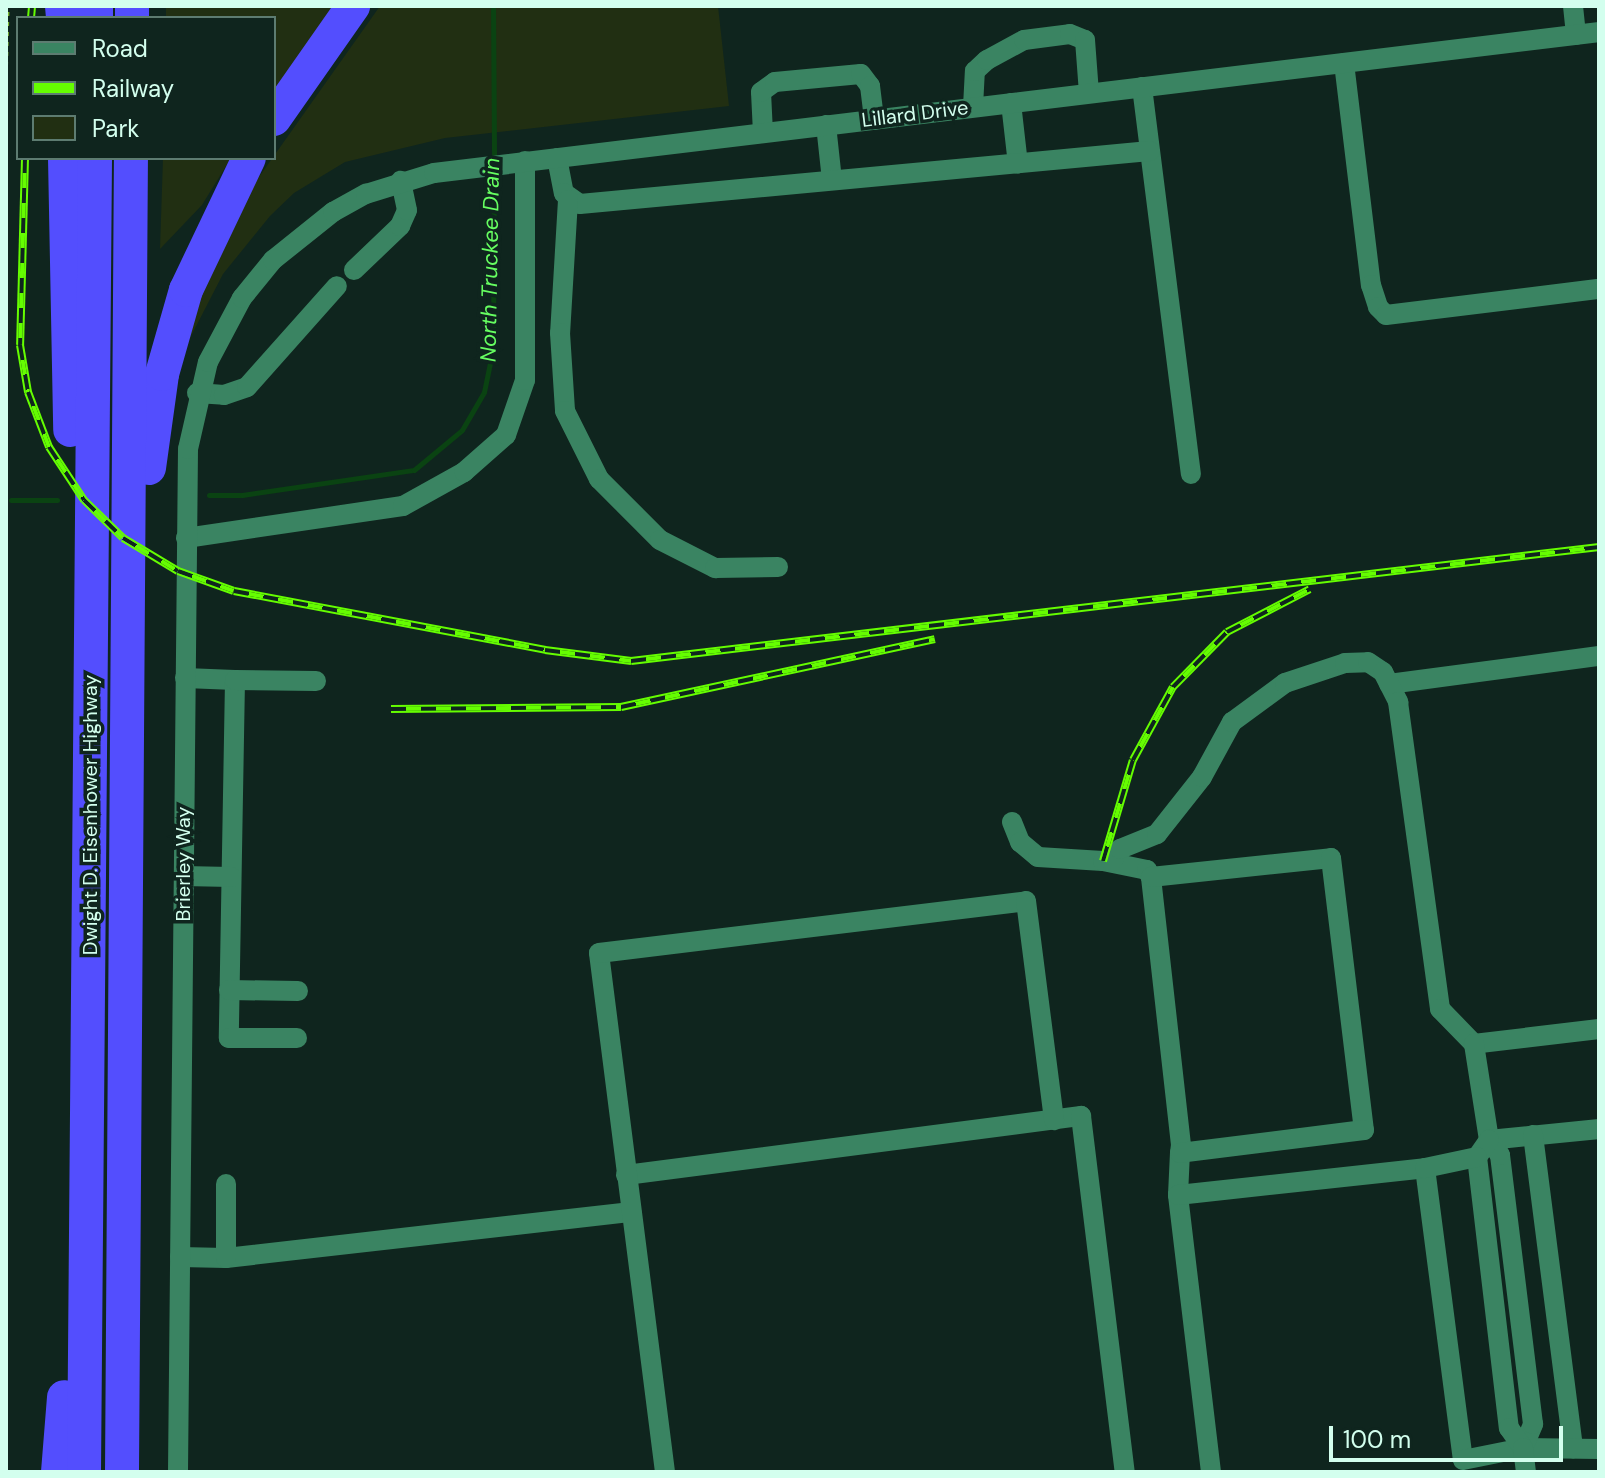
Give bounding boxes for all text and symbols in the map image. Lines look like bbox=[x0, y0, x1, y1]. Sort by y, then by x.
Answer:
legend bbox=[16, 16, 276, 160]
text: Road bbox=[92, 33, 148, 64]
text: Railway bbox=[92, 73, 174, 104]
street label: Lillard Drive bbox=[860, 96, 970, 132]
text: Park bbox=[92, 113, 139, 144]
water label: North Truckee Drain bbox=[475, 158, 505, 362]
street label: Dwight D. Eisenhower Highway bbox=[78, 675, 102, 955]
street label: Brierley Way bbox=[171, 807, 195, 921]
scale bar bbox=[1333, 1410, 1567, 1460]
text: 100 m bbox=[1343, 1424, 1411, 1455]

